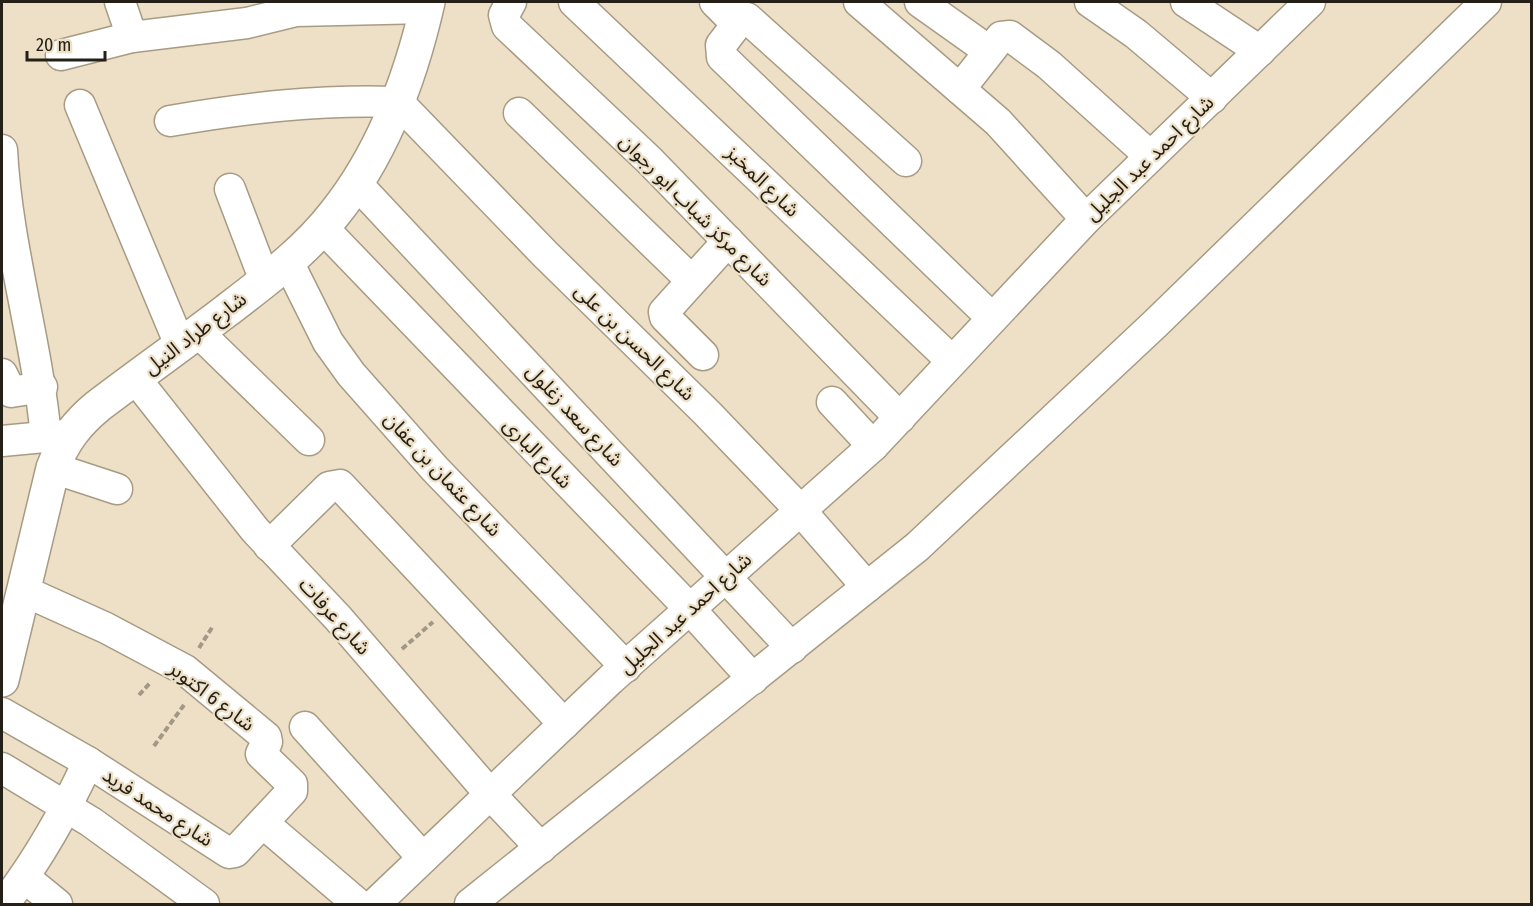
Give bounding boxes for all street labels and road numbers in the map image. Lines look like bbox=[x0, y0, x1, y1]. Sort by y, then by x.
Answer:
street label: شارع احمد عبد الجليل bbox=[1079, 90, 1221, 228]
street label: شارع مركز شباب ابو رجوان bbox=[613, 129, 777, 293]
street label: شارع المخبز bbox=[719, 139, 805, 224]
street label: شارع الحسن بن على bbox=[568, 278, 700, 408]
street label: شارع طراد النيل bbox=[139, 287, 253, 382]
street label: شارع سعد زغلول bbox=[519, 359, 629, 473]
street label: شارع عثمان بن عفان bbox=[377, 407, 507, 543]
street label: شارع البارى bbox=[496, 413, 578, 495]
street label: شارع احمد عبد الجليل bbox=[614, 547, 758, 681]
street label: شارع عرفات bbox=[292, 572, 376, 662]
street label: شارع 6 اكتوبر bbox=[162, 655, 260, 739]
street label: شارع محمد فريد bbox=[97, 762, 218, 854]

